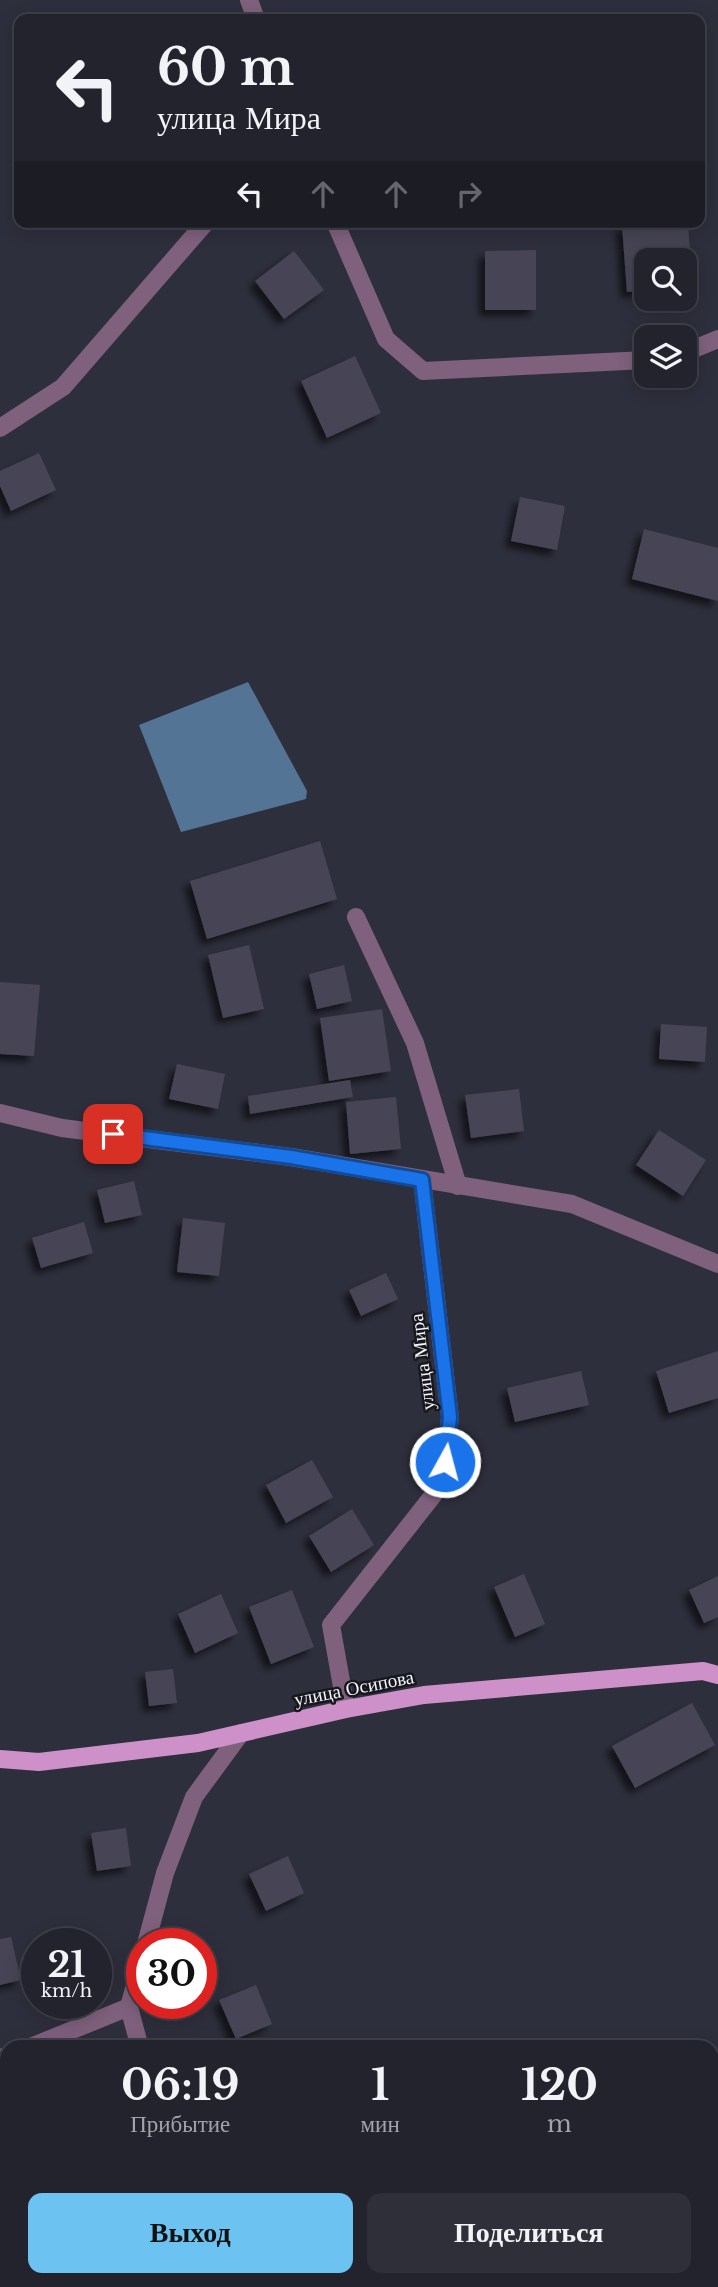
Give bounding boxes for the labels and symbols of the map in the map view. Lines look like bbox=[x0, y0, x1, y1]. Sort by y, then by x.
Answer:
pin bbox=[83, 1104, 143, 1164]
street label: улица Мира bbox=[405, 1312, 439, 1412]
position arrow bbox=[408, 1425, 482, 1499]
street label: улица Осипова bbox=[292, 1665, 416, 1711]
speed limit sign: 30 bbox=[126, 1928, 217, 2019]

